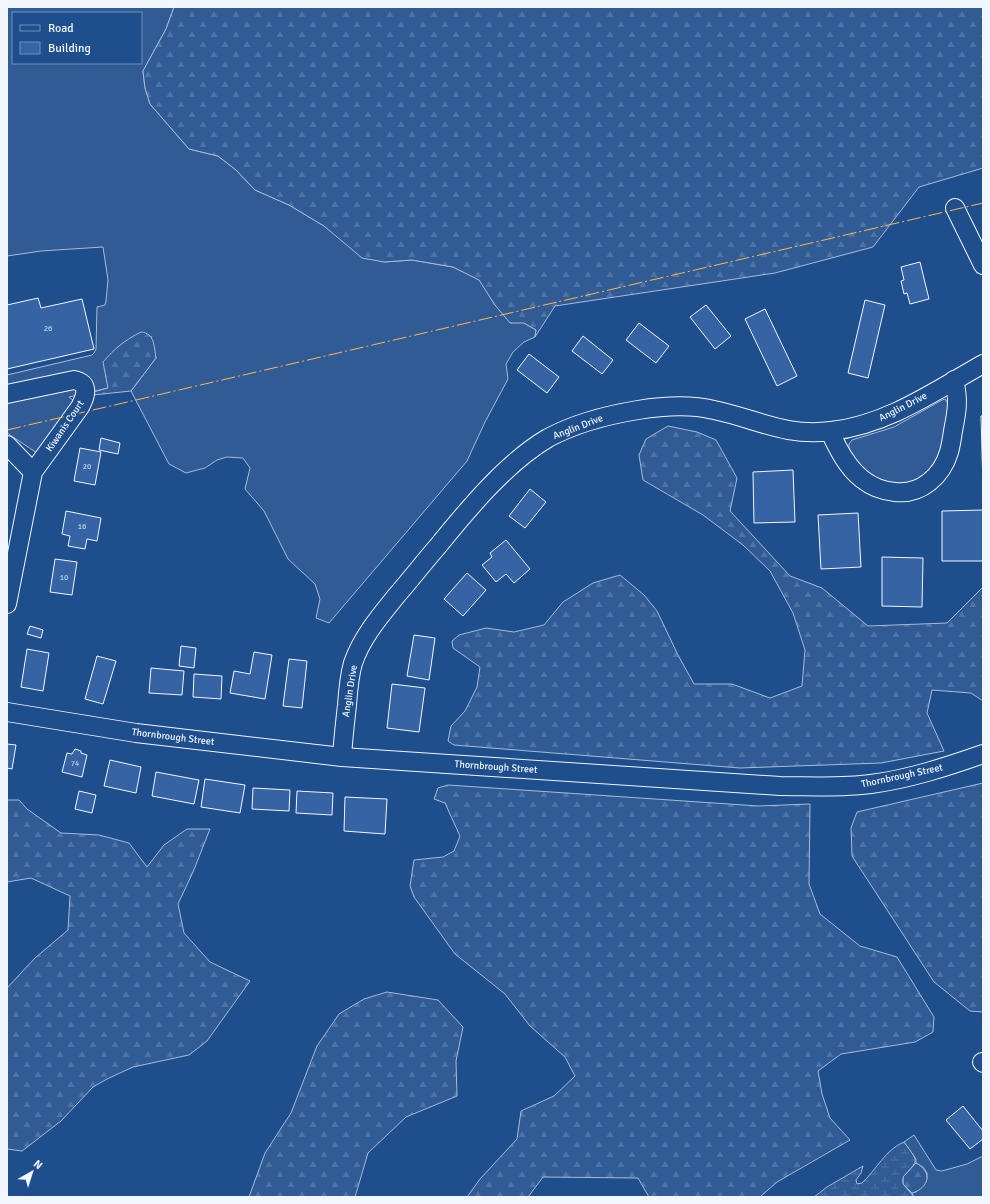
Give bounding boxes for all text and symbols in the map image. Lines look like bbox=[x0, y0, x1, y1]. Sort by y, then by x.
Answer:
legend bbox=[12, 12, 142, 64]
text: Road bbox=[48, 21, 74, 36]
text: Building bbox=[48, 41, 91, 56]
house number: 26 bbox=[44, 323, 52, 333]
street label: Anglin Drive bbox=[877, 390, 929, 424]
street label: Kiwanis Court bbox=[43, 398, 87, 454]
street label: Anglin Drive bbox=[551, 412, 605, 442]
house number: 20 bbox=[83, 461, 91, 471]
house number: 16 bbox=[78, 521, 86, 531]
house number: 10 bbox=[60, 572, 68, 582]
street label: Anglin Drive bbox=[340, 664, 360, 718]
street label: Thornbrough Street bbox=[131, 726, 215, 748]
house number: 74 bbox=[71, 758, 80, 768]
street label: Thornbrough Street bbox=[454, 758, 538, 776]
street label: Thornbrough Street bbox=[860, 761, 944, 791]
north arrow bbox=[12, 1152, 52, 1192]
text: N bbox=[31, 1157, 45, 1172]

